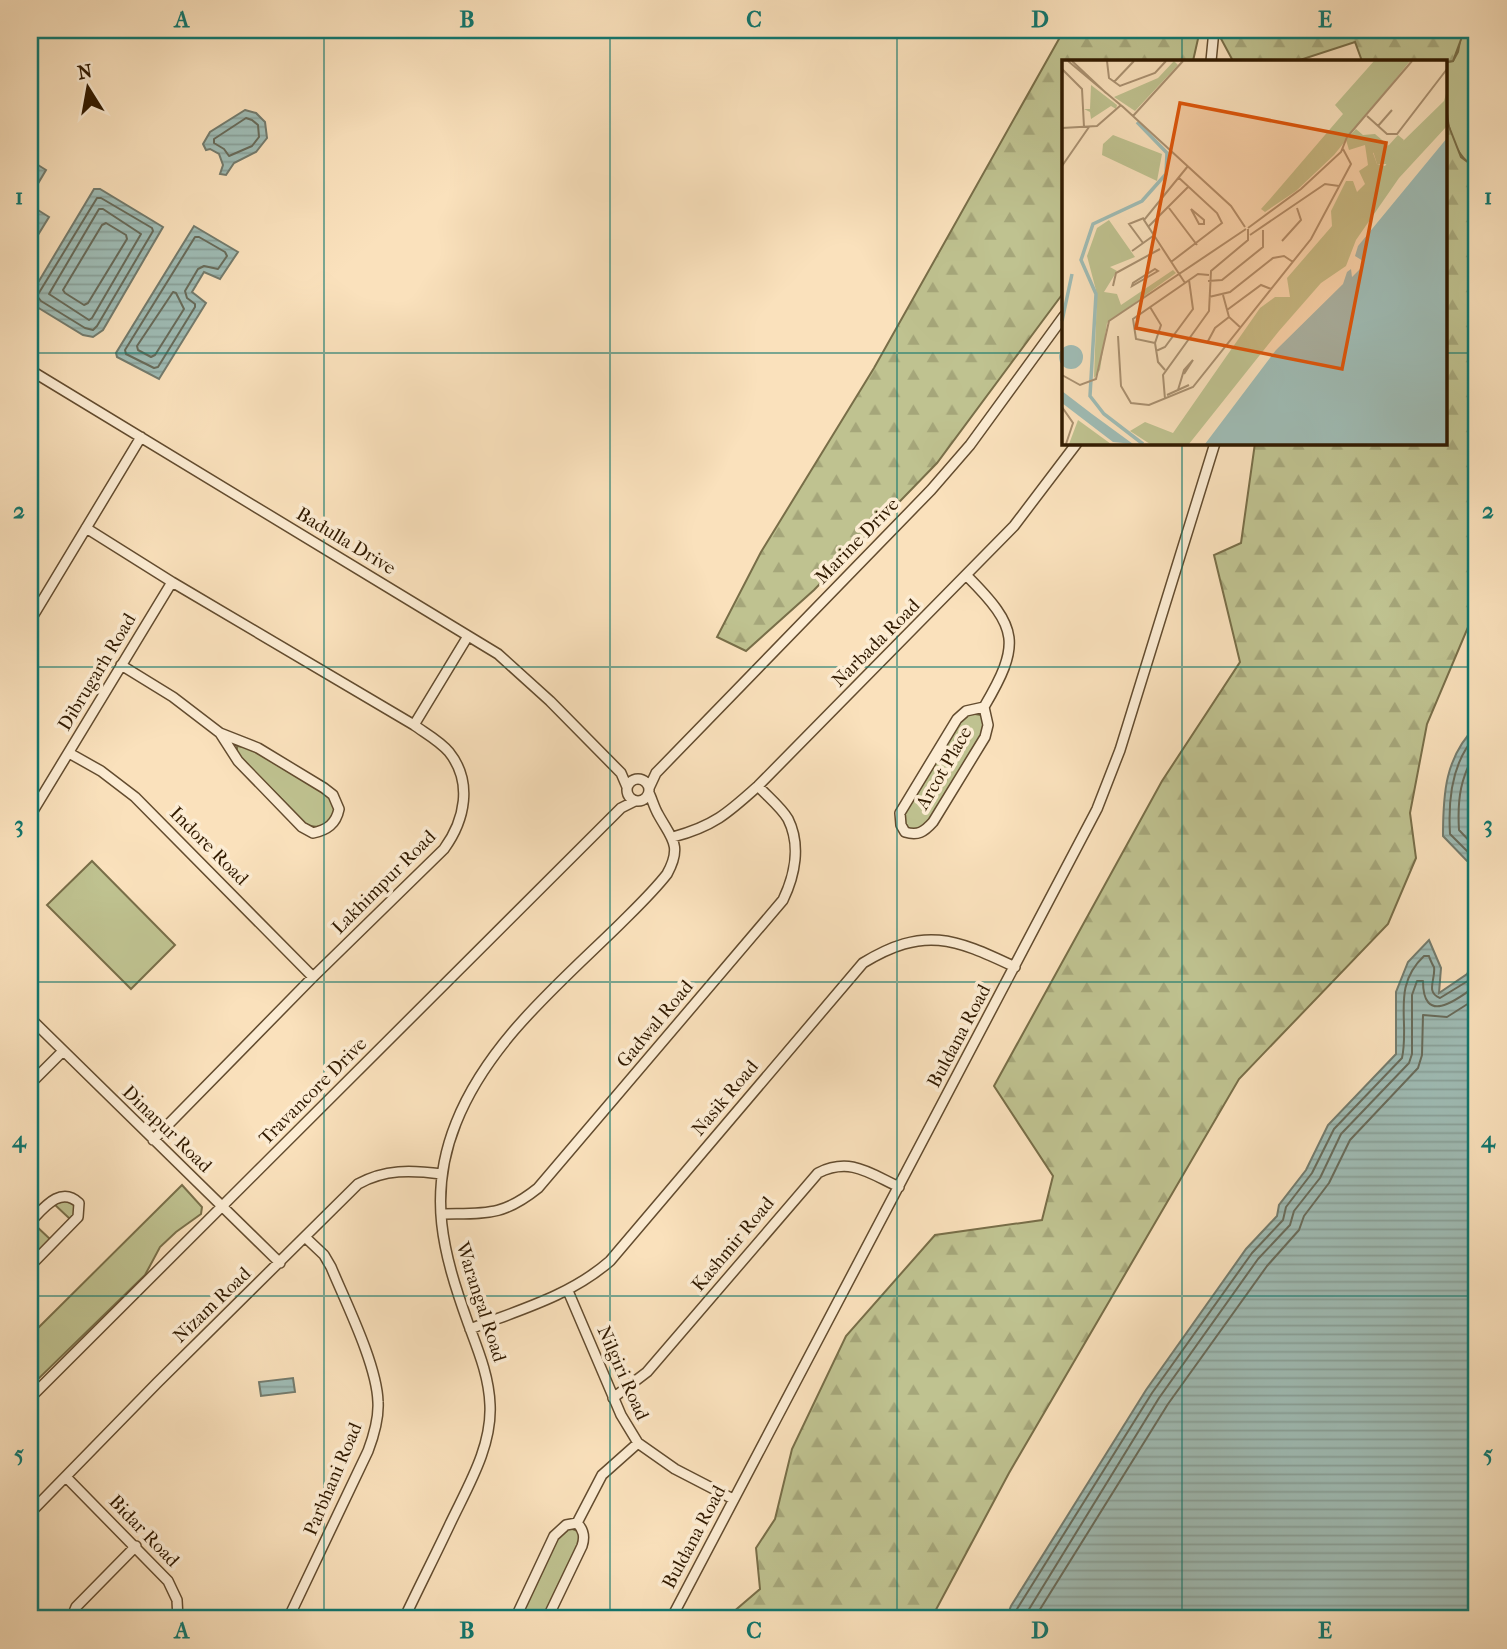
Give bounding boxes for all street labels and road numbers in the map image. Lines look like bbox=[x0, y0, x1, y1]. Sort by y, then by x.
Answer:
street label: Marine Drive bbox=[811, 494, 903, 588]
street label: Badulla Drive bbox=[292, 503, 400, 579]
street label: Narbada Road bbox=[828, 594, 925, 691]
street label: Dibrugarh Road bbox=[53, 609, 141, 735]
street label: Arcot Place bbox=[911, 722, 977, 814]
street label: Indore Road bbox=[165, 802, 253, 890]
street label: Lakhimpur Road bbox=[328, 825, 441, 938]
street label: Gadwal Road bbox=[612, 976, 698, 1072]
street label: Buldana Road bbox=[923, 980, 996, 1091]
street label: Travancore Drive bbox=[255, 1033, 371, 1149]
street label: Nasik Road bbox=[687, 1055, 763, 1140]
street label: Dinapur Road bbox=[118, 1081, 217, 1177]
street label: Kashmir Road bbox=[687, 1192, 779, 1296]
street label: Warangal Road bbox=[451, 1238, 511, 1365]
street label: Nizam Road bbox=[169, 1262, 256, 1347]
street label: Nilgiri Road bbox=[592, 1322, 654, 1424]
street label: Parbhani Road bbox=[299, 1419, 367, 1539]
street label: Buldana Road bbox=[658, 1481, 731, 1592]
street label: Bidar Road bbox=[104, 1490, 184, 1572]

